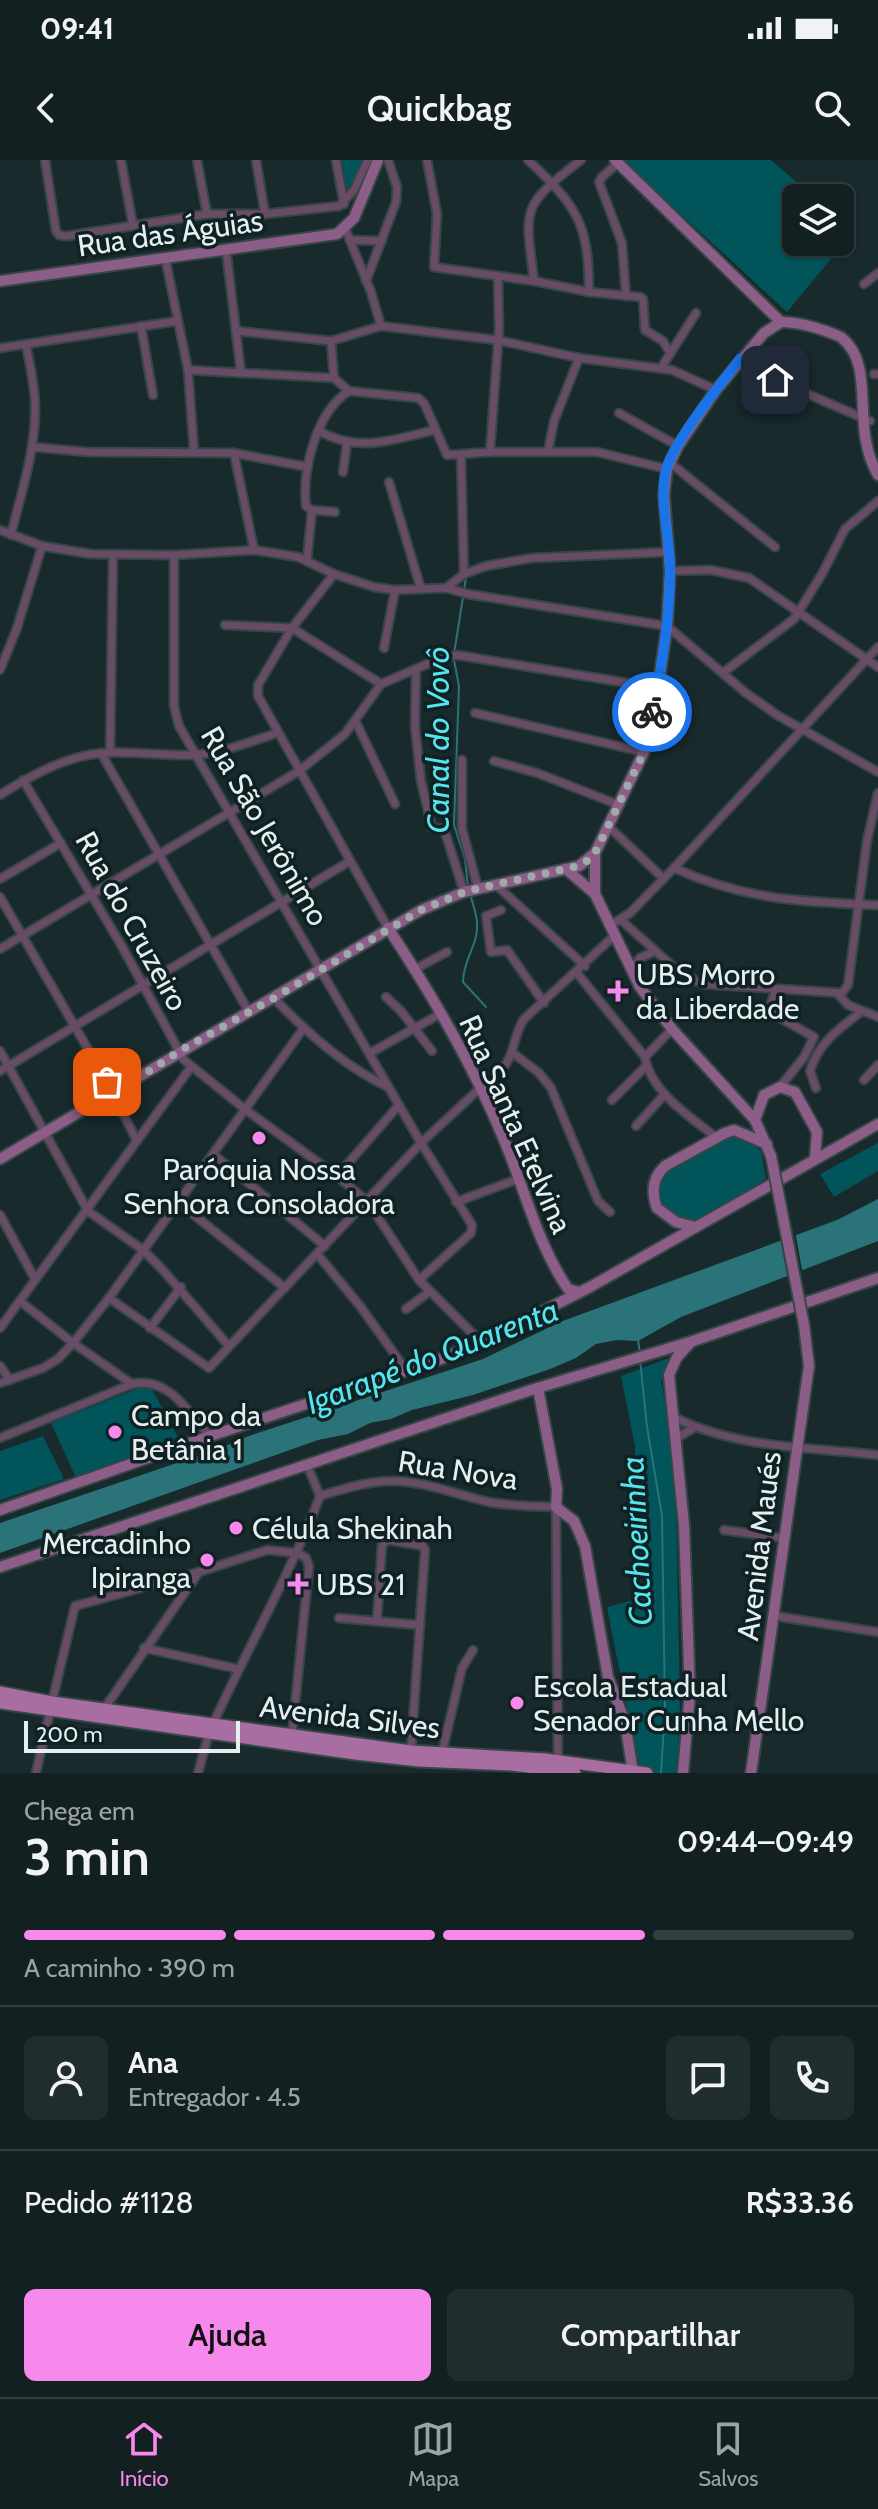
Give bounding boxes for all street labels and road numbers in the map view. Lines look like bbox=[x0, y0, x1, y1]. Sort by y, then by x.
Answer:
street label: Rua das Águias bbox=[75, 202, 265, 264]
street label: Rua São Jerônimo bbox=[193, 720, 337, 932]
street label: Rua do Cruzeiro bbox=[68, 825, 196, 1017]
street label: Rua Santa Etelvina bbox=[451, 1009, 581, 1239]
street label: Rua Nova bbox=[396, 1442, 521, 1498]
street label: Avenida Maués bbox=[729, 1449, 789, 1643]
street label: Avenida Silves bbox=[258, 1688, 442, 1746]

